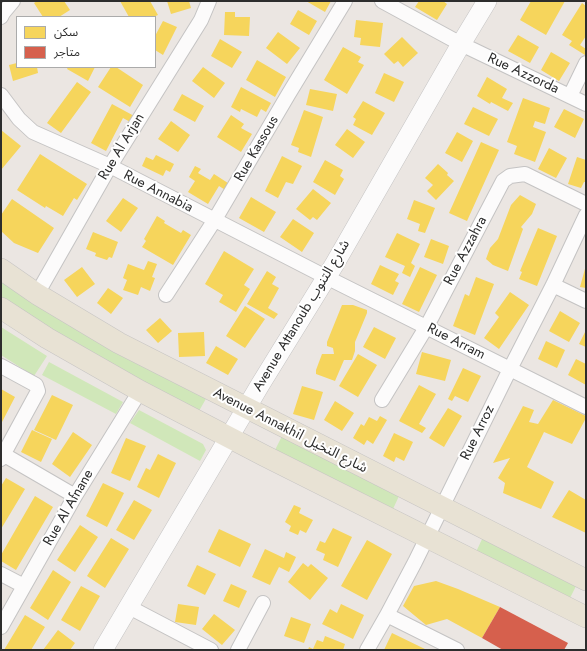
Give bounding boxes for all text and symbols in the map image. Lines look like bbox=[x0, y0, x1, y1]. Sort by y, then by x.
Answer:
legend bbox=[16, 16, 156, 68]
text: سكن bbox=[54, 23, 78, 41]
text: متاجر bbox=[54, 43, 80, 61]
street label: Rue Azzorda bbox=[485, 50, 561, 98]
street label: Rue Al Arjan bbox=[96, 111, 148, 183]
street label: Rue Kassous bbox=[231, 113, 283, 185]
street label: Rue Annabia bbox=[120, 167, 196, 217]
street label: Rue Azzahra bbox=[441, 214, 491, 288]
street label: Avenue Attanoub شارع التنوب bbox=[250, 237, 354, 395]
street label: Rue Arram bbox=[424, 320, 488, 364]
street label: Avenue Annakhil شارع النخيل bbox=[210, 385, 370, 477]
street label: Rue Arroz bbox=[457, 403, 499, 463]
street label: Rue Al Afnane bbox=[40, 467, 98, 549]

